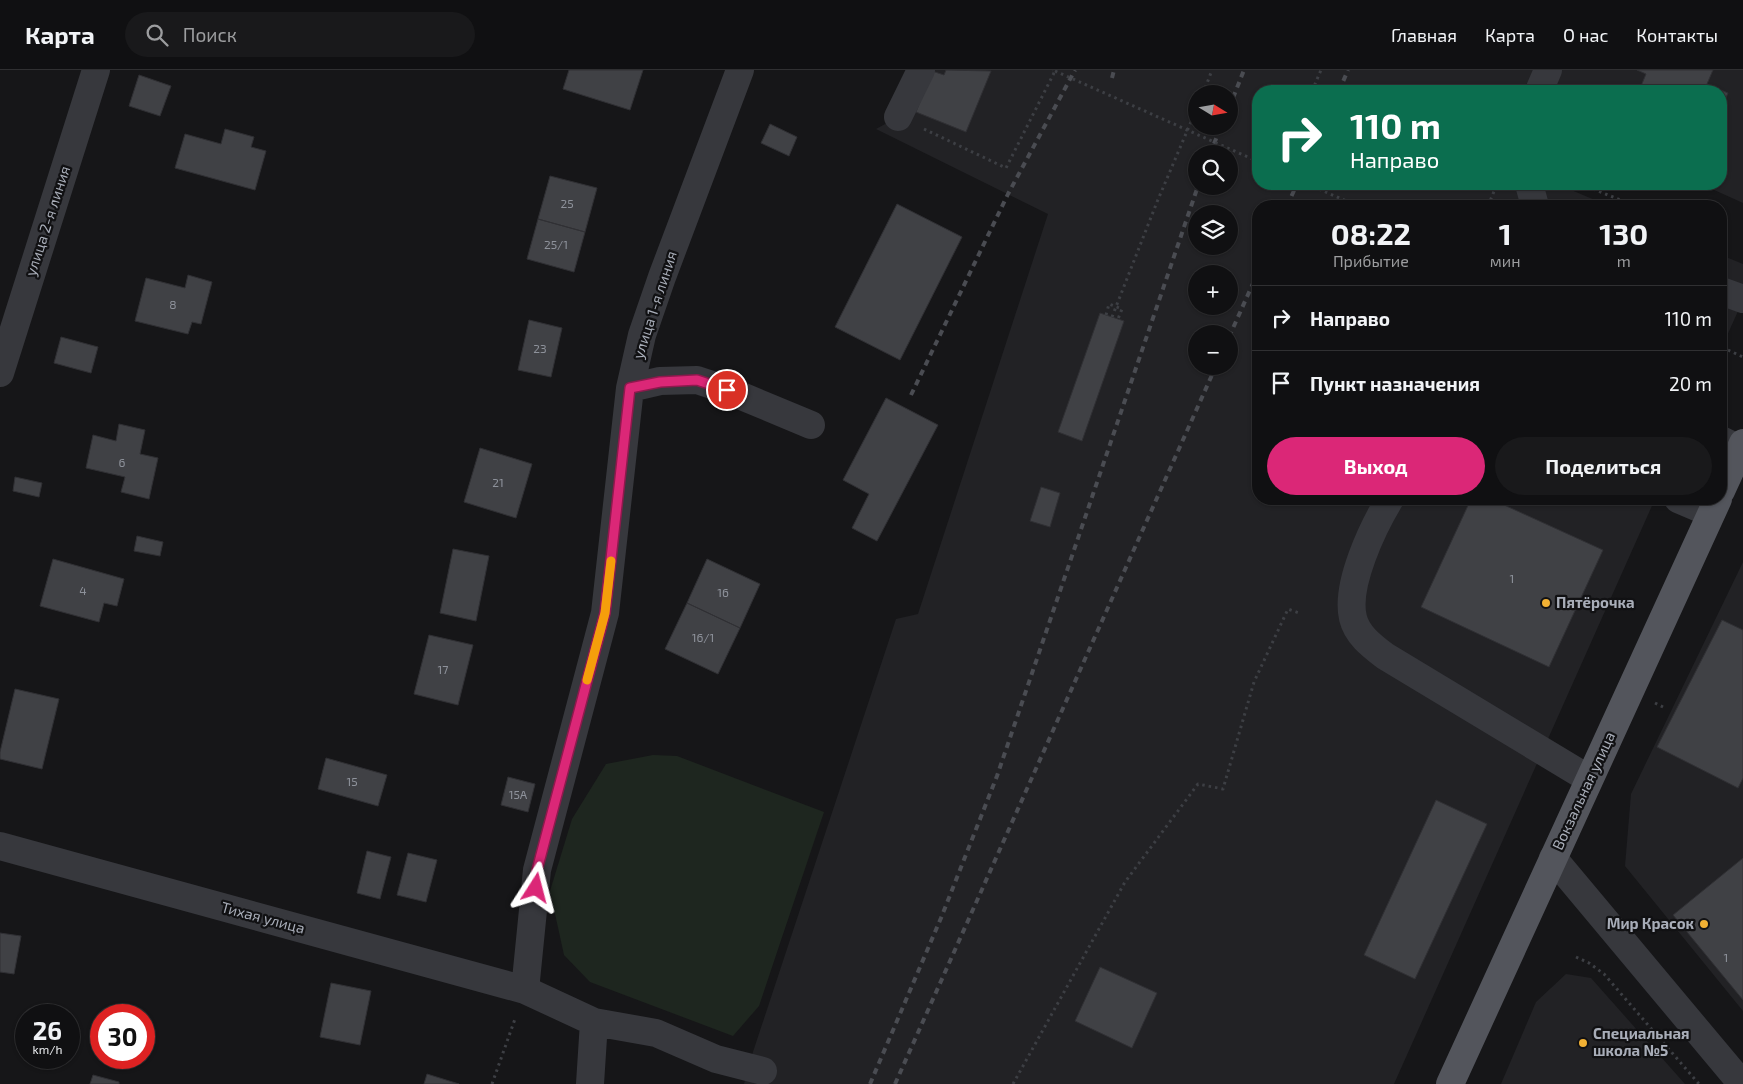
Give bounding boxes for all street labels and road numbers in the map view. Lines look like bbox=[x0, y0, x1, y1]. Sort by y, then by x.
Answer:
street label: улица 2-я линия bbox=[21, 163, 74, 278]
street label: улица 1-я линия bbox=[628, 248, 681, 361]
street label: Вокзальная улица bbox=[1548, 729, 1619, 853]
street label: Тихая улица bbox=[219, 897, 307, 938]

